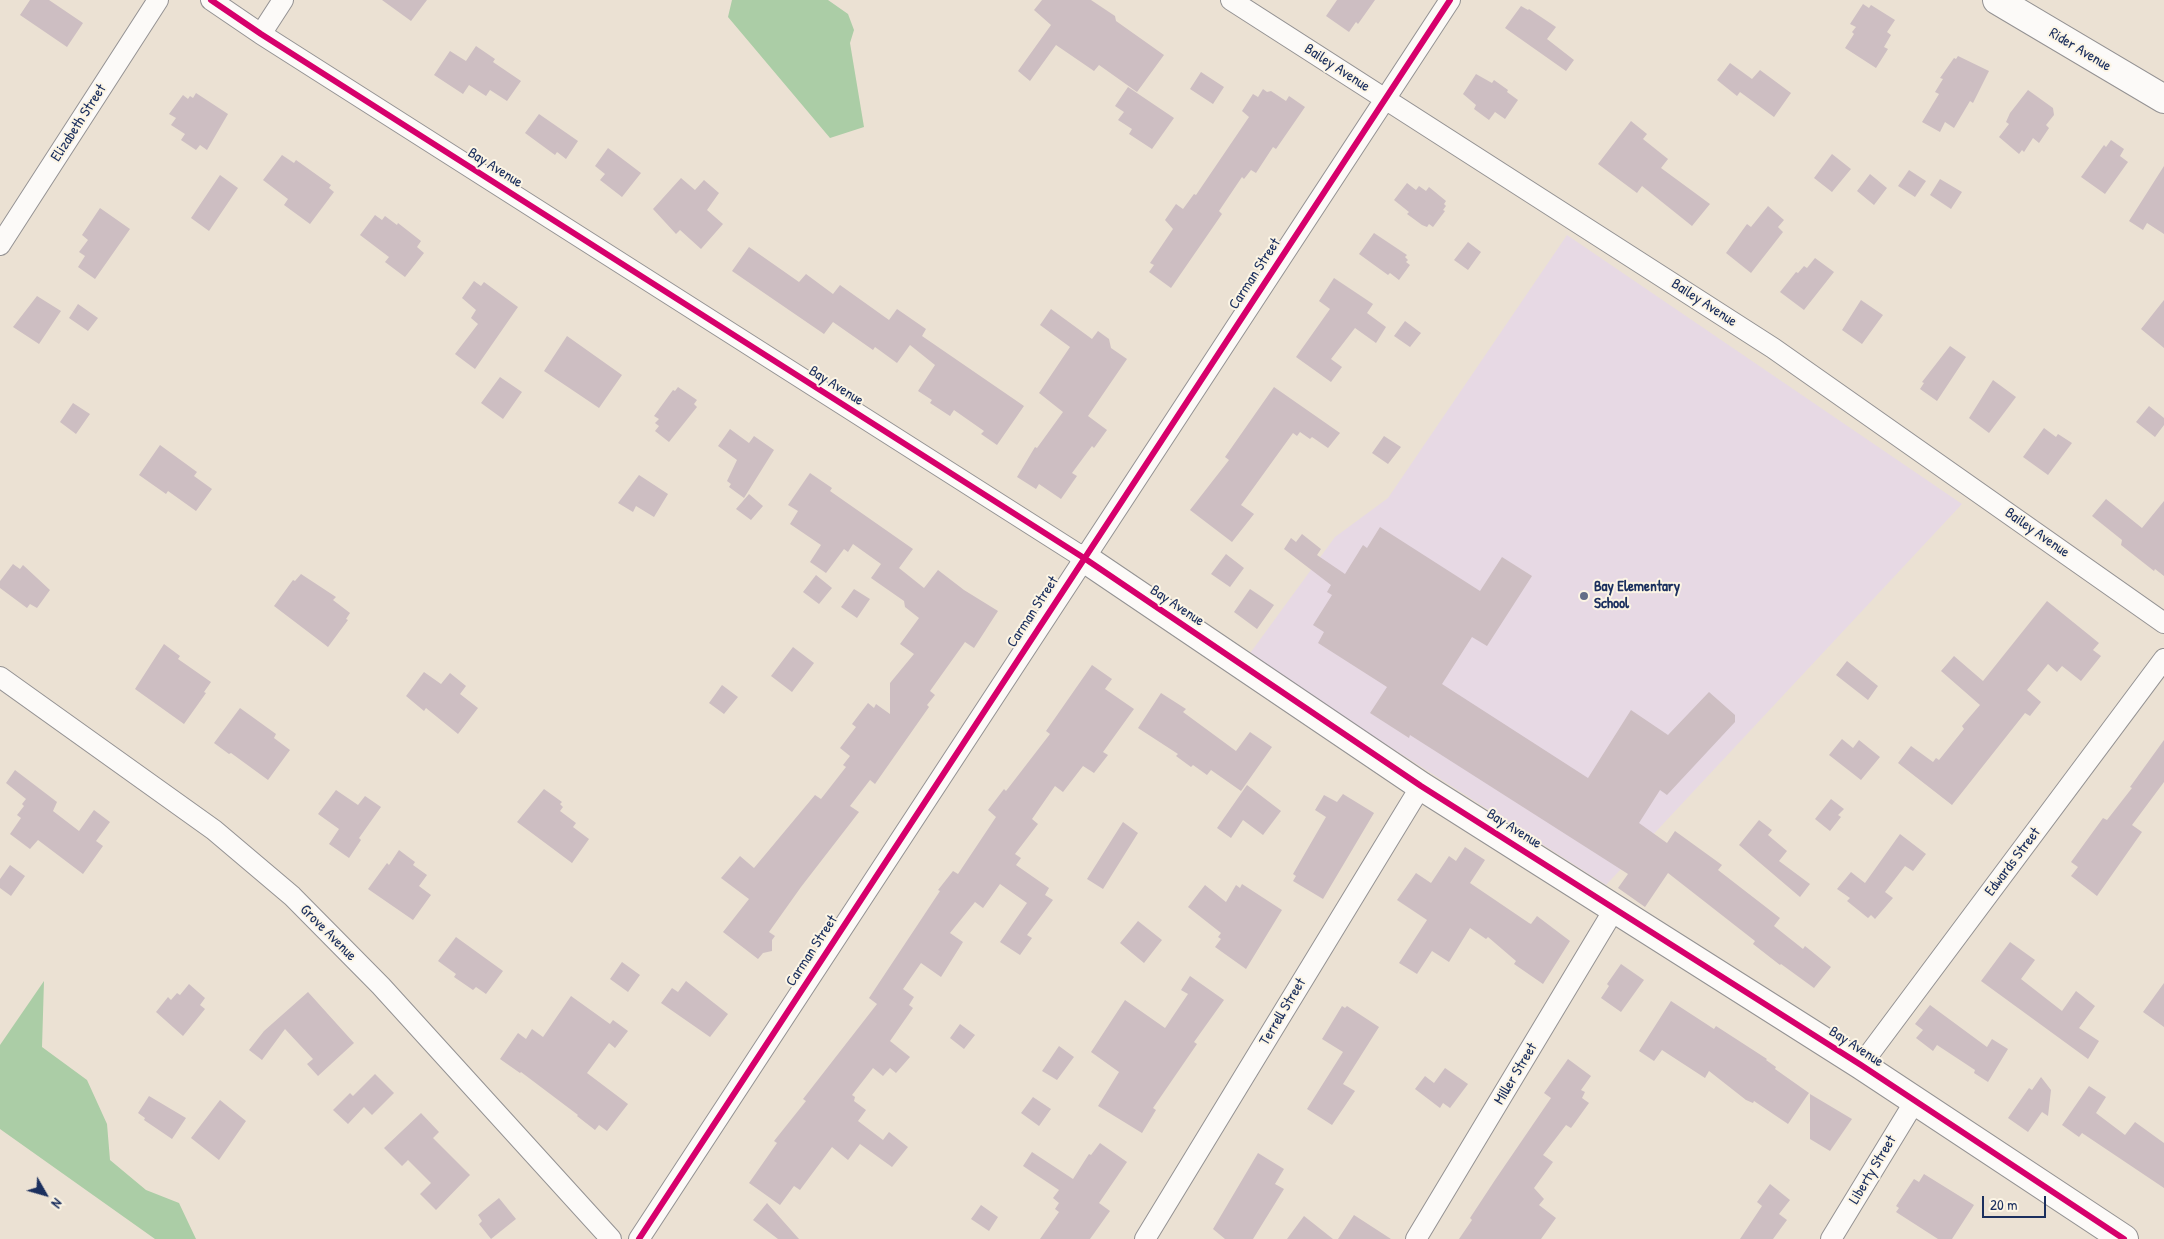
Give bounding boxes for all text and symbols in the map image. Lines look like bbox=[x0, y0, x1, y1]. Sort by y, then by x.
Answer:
street label: Rider Avenue bbox=[2046, 24, 2114, 76]
street label: Bailey Avenue bbox=[1301, 40, 1373, 96]
street label: Elizabeth Street bbox=[47, 81, 111, 165]
street label: Bay Avenue bbox=[464, 144, 526, 192]
street label: Carman Street bbox=[1225, 235, 1285, 313]
street label: Bailey Avenue bbox=[1668, 275, 1740, 331]
street label: Bay Avenue bbox=[805, 362, 867, 410]
street label: Bailey Avenue bbox=[2001, 504, 2073, 562]
street label: Carman Street bbox=[1003, 573, 1063, 651]
place label: Bay Elementary School bbox=[1594, 578, 1680, 613]
street label: Bay Avenue bbox=[1147, 581, 1207, 631]
marker: Bay Elementary School bbox=[1578, 590, 1590, 602]
street label: Bay Avenue bbox=[1483, 805, 1545, 853]
street label: Edwards Street bbox=[1981, 824, 2045, 900]
street label: Grove Avenue bbox=[296, 901, 360, 965]
street label: Carman Street bbox=[782, 912, 842, 990]
street label: Terrell Street bbox=[1256, 975, 1310, 1049]
street label: Bay Avenue bbox=[1825, 1023, 1887, 1071]
street label: Miller Street bbox=[1491, 1040, 1541, 1108]
street label: Liberty Street bbox=[1846, 1132, 1900, 1208]
north arrow bbox=[20, 1169, 70, 1219]
scale bar bbox=[1984, 1186, 2048, 1218]
text: 20 m bbox=[1990, 1194, 2017, 1215]
text: N bbox=[47, 1195, 67, 1212]

